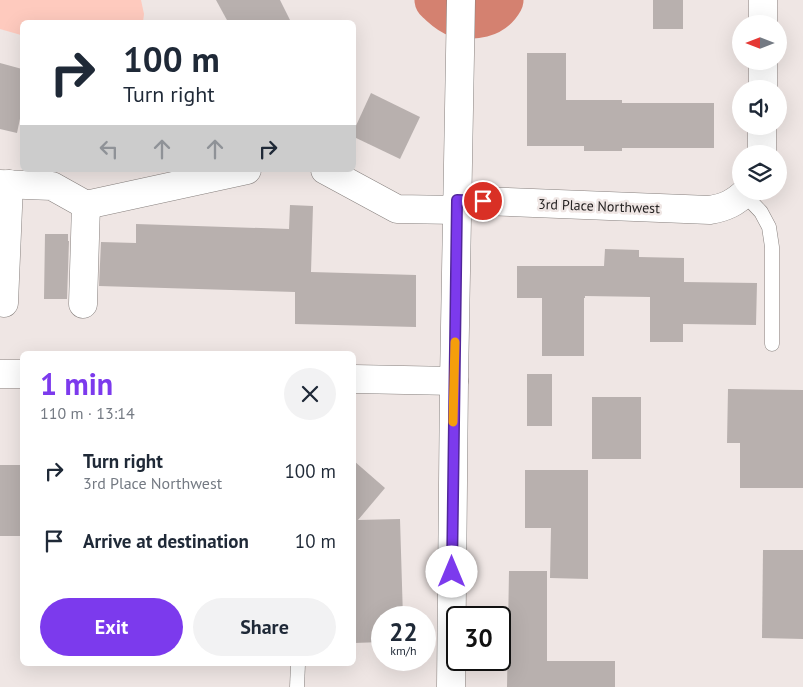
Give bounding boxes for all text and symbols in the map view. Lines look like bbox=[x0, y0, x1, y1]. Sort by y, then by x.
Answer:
north arrow bbox=[732, 15, 788, 70]
map controls bbox=[732, 15, 787, 200]
text: 100 m bbox=[123, 36, 220, 82]
icon: right bbox=[40, 40, 105, 105]
text: Turn right bbox=[123, 80, 215, 108]
button: sound bbox=[732, 80, 787, 135]
icon: left bbox=[95, 135, 123, 163]
icon: ahead bbox=[148, 135, 176, 163]
icon: ahead bbox=[201, 135, 229, 163]
icon: right bbox=[254, 135, 282, 163]
button: layers bbox=[732, 145, 787, 200]
pin bbox=[462, 180, 504, 222]
icon: arrive bbox=[469, 187, 497, 215]
street label: 3rd Place Northwest bbox=[538, 195, 660, 217]
text: 1 min bbox=[40, 364, 113, 403]
button: close bbox=[284, 368, 336, 420]
text: 110 m · 13:14 bbox=[40, 403, 135, 423]
text: Turn right bbox=[83, 449, 163, 473]
icon: right bbox=[40, 457, 68, 485]
text: 100 m bbox=[284, 459, 336, 483]
text: 3rd Place Northwest bbox=[83, 473, 222, 493]
icon: arrive bbox=[40, 527, 68, 555]
text: Arrive at destination bbox=[83, 529, 249, 553]
text: 10 m bbox=[295, 529, 336, 553]
position arrow bbox=[425, 545, 477, 597]
button: Exit bbox=[40, 598, 183, 656]
button: Share bbox=[193, 598, 336, 656]
speed limit sign: 30 bbox=[446, 606, 511, 671]
text: 22 bbox=[389, 616, 418, 648]
text: km/h bbox=[390, 643, 417, 658]

